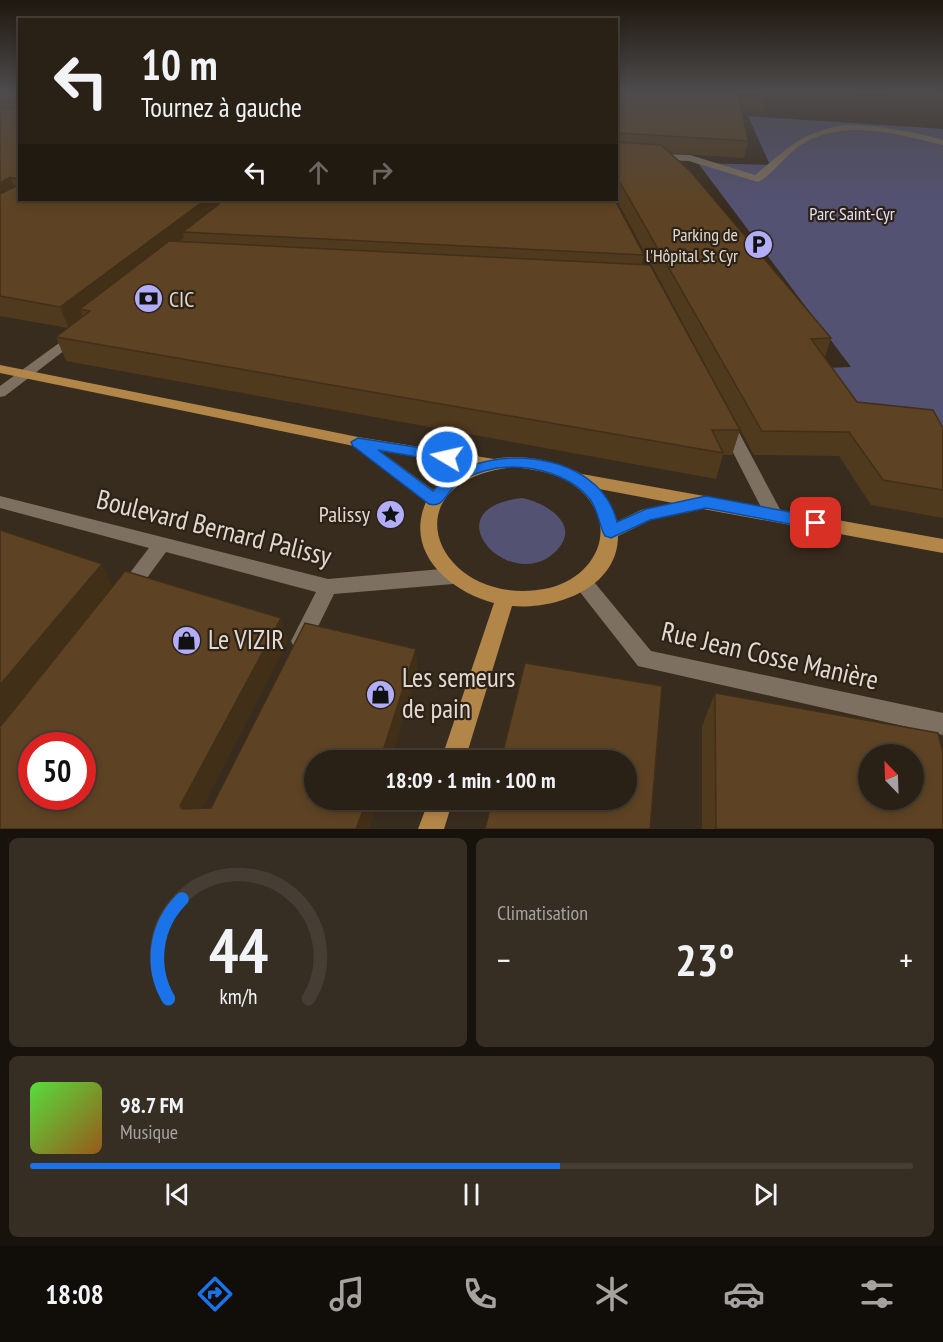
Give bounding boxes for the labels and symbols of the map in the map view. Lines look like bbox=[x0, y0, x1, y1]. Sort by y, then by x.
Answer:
park label: Parc Saint-Cyr bbox=[809, 202, 895, 225]
place label: Parking de l'Hôpital St Cyr bbox=[645, 223, 738, 267]
parking icon: Parking de l'Hôpital St Cyr bbox=[743, 229, 775, 261]
bank icon: CIC bbox=[132, 283, 164, 315]
place label: CIC bbox=[169, 285, 194, 313]
position arrow bbox=[415, 425, 479, 489]
street label: Boulevard Bernard Palissy bbox=[93, 481, 336, 573]
pin bbox=[790, 497, 841, 548]
place icon: Palissy bbox=[375, 498, 407, 530]
place label: Palissy bbox=[319, 500, 371, 528]
street label: Rue Jean Cosse Manière bbox=[659, 614, 882, 696]
place label: Le VIZIR bbox=[208, 622, 284, 656]
shop icon: Le VIZIR bbox=[171, 624, 203, 656]
place label: Les semeurs de pain bbox=[402, 660, 515, 725]
shop icon: Les semeurs de pain bbox=[365, 678, 397, 710]
speed limit sign: 50 bbox=[18, 732, 96, 810]
north arrow bbox=[858, 744, 924, 810]

